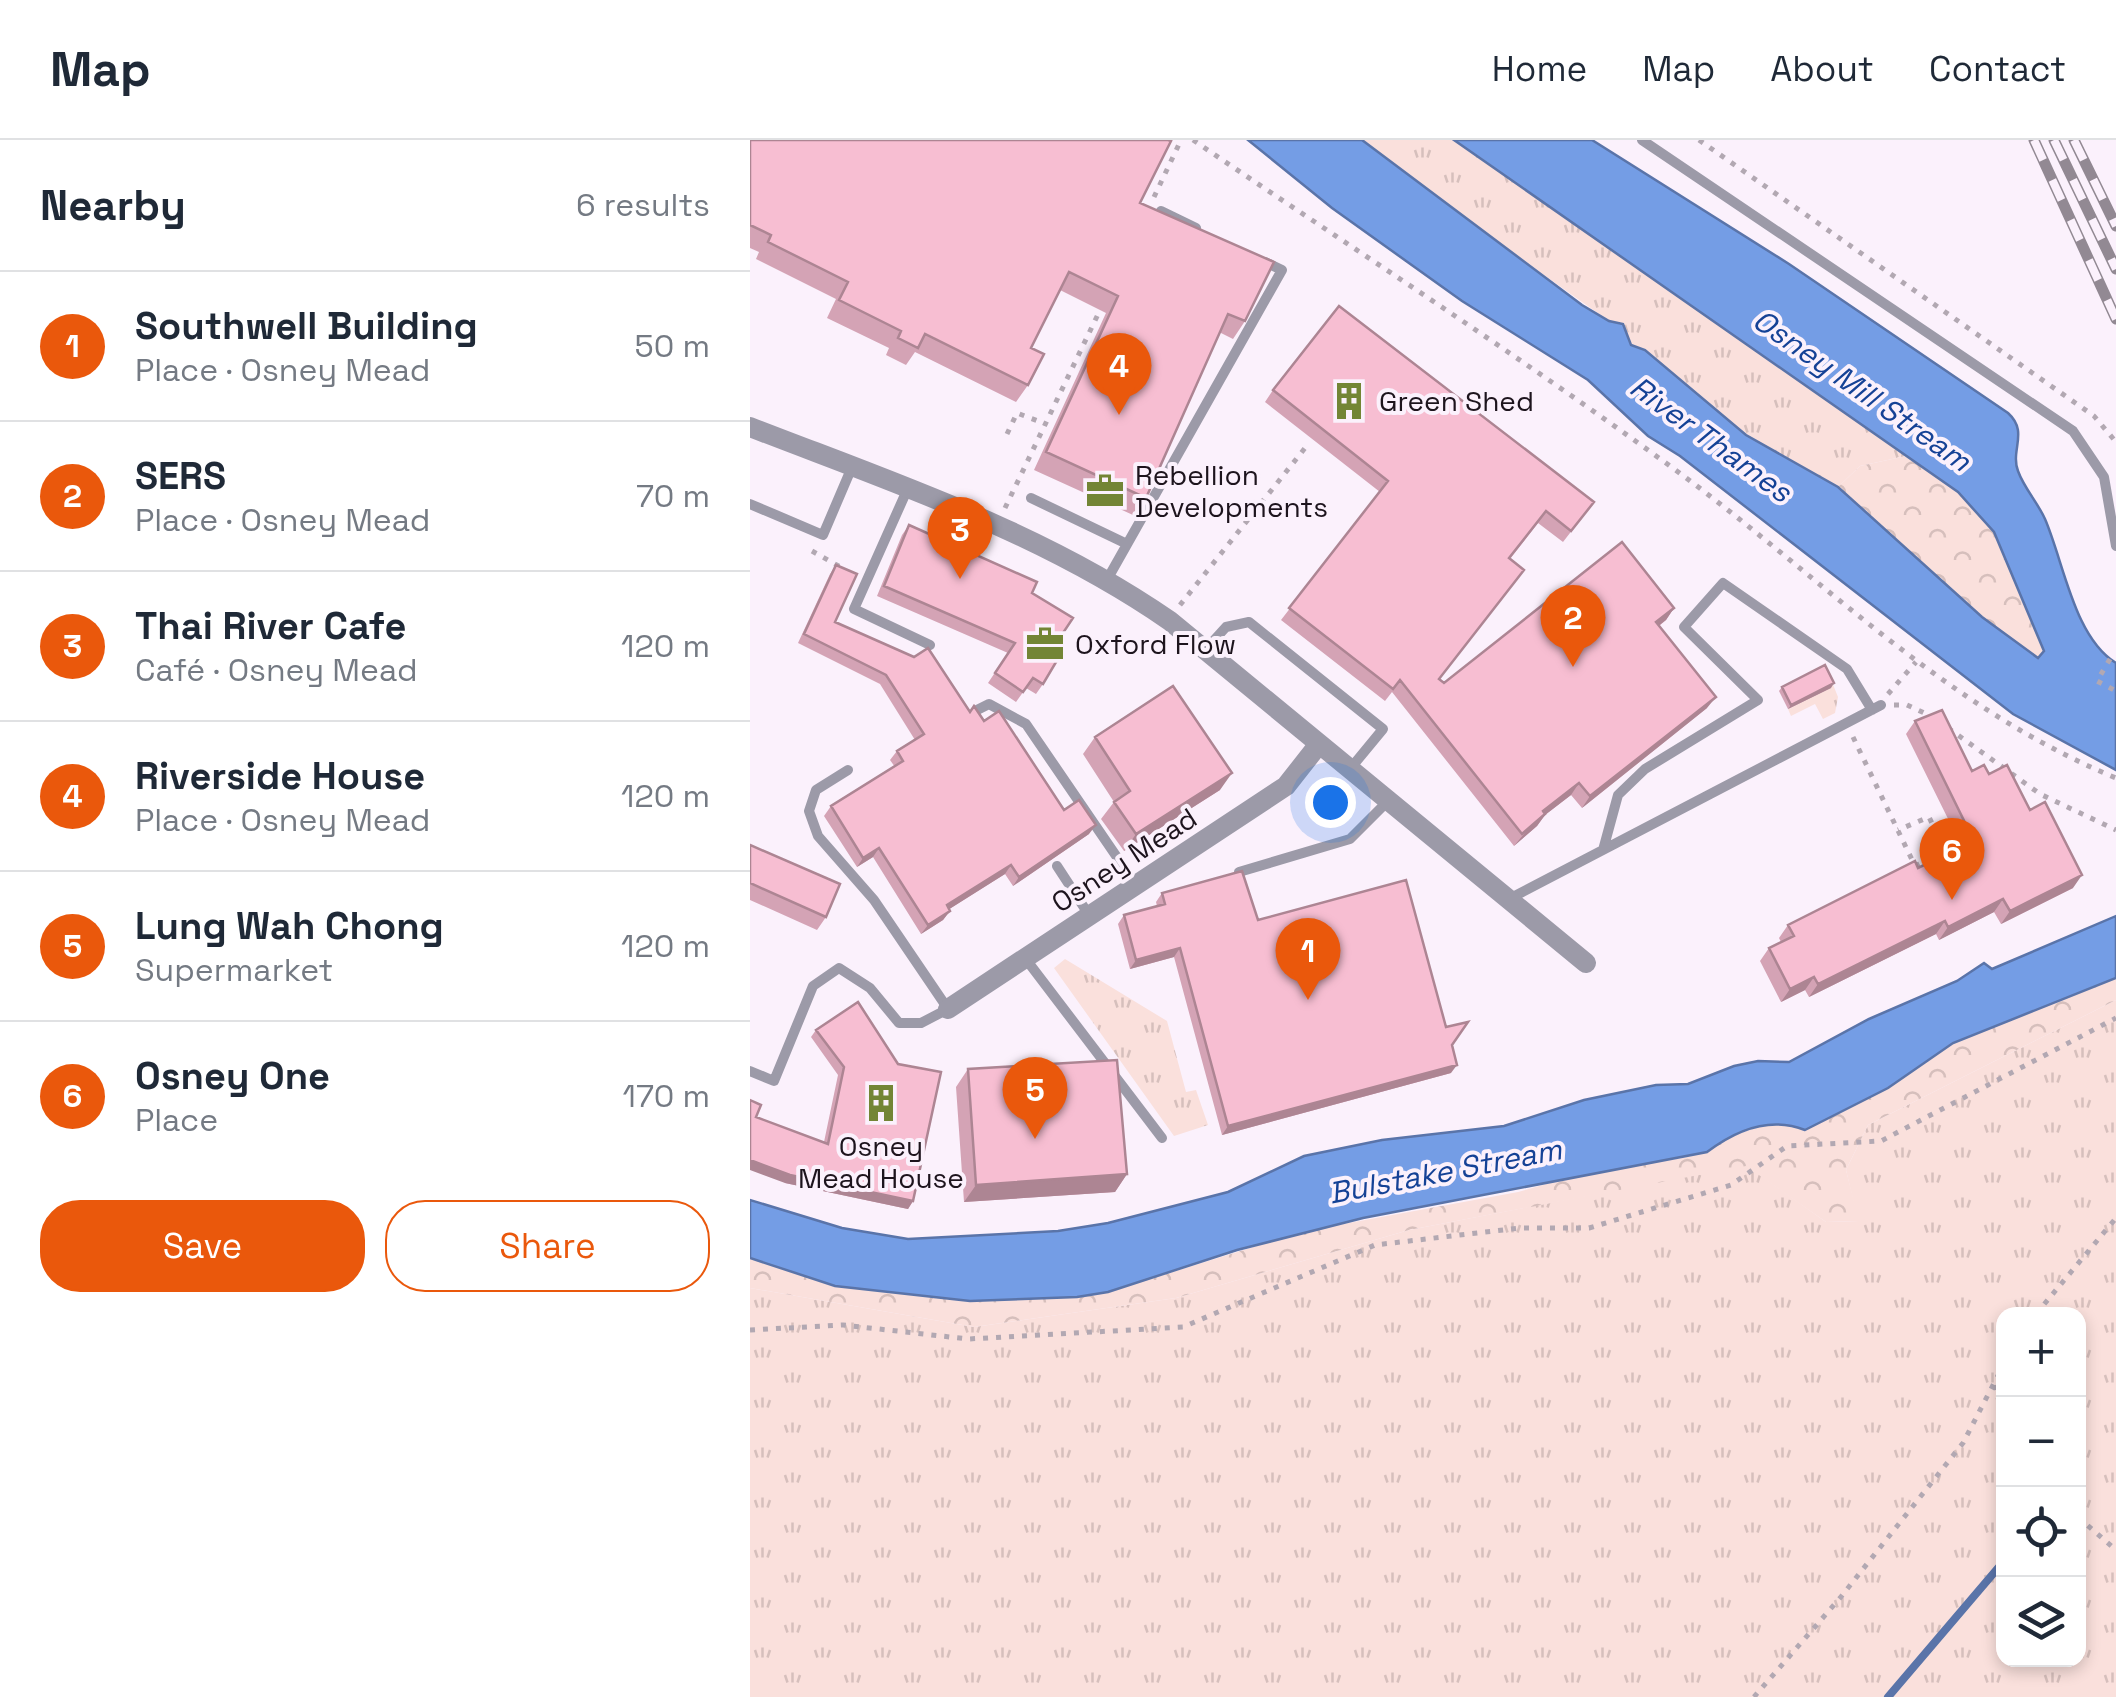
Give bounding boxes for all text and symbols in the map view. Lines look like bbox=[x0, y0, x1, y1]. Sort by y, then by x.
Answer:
text: Map bbox=[50, 39, 151, 100]
text: Home bbox=[1492, 47, 1587, 91]
text: Map bbox=[1642, 47, 1715, 91]
text: About bbox=[1770, 47, 1874, 91]
text: Contact bbox=[1929, 47, 2066, 91]
text: Nearby bbox=[40, 179, 186, 232]
text: 6 results bbox=[576, 185, 710, 225]
water label: Osney Mill Stream bbox=[1745, 300, 1980, 481]
text: Southwell Building bbox=[135, 302, 478, 350]
text: 1 bbox=[65, 326, 80, 366]
text: 50 m bbox=[635, 326, 710, 366]
pin: 4 bbox=[1086, 332, 1152, 415]
text: Place · Osney Mead bbox=[135, 350, 430, 390]
water label: River Thames bbox=[1622, 367, 1800, 511]
building icon: Green Shed bbox=[1328, 380, 1370, 422]
place label: Green Shed bbox=[1379, 383, 1534, 419]
text: SERS bbox=[135, 452, 226, 500]
place label: Rebellion Developments bbox=[1135, 457, 1328, 525]
office icon: Rebellion Developments bbox=[1084, 470, 1126, 512]
text: 2 bbox=[63, 476, 82, 516]
text: 70 m bbox=[636, 476, 710, 516]
pin: 3 bbox=[928, 496, 992, 579]
text: Place · Osney Mead bbox=[135, 500, 430, 540]
pin: 2 bbox=[1540, 584, 1606, 667]
text: Thai River Cafe bbox=[135, 602, 406, 650]
office icon: Oxford Flow bbox=[1024, 623, 1066, 665]
text: 3 bbox=[63, 626, 82, 666]
text: 120 m bbox=[621, 626, 710, 666]
place label: Oxford Flow bbox=[1075, 626, 1236, 662]
text: Café · Osney Mead bbox=[135, 650, 418, 690]
text: Riverside House bbox=[135, 752, 425, 800]
text: 4 bbox=[62, 776, 83, 816]
text: 120 m bbox=[621, 776, 710, 816]
your location bbox=[1305, 777, 1356, 828]
text: Place · Osney Mead bbox=[135, 800, 430, 840]
street label: Osney Mead bbox=[1045, 800, 1203, 920]
pin: 6 bbox=[1920, 818, 1984, 900]
text: Lung Wah Chong bbox=[135, 902, 444, 950]
pin: 1 bbox=[1276, 918, 1340, 1000]
text: 5 bbox=[63, 926, 82, 966]
text: 120 m bbox=[621, 926, 710, 966]
text: Supermarket bbox=[135, 950, 333, 990]
text: Osney One bbox=[135, 1052, 330, 1100]
pin: 5 bbox=[1002, 1056, 1068, 1139]
text: 6 bbox=[63, 1076, 82, 1116]
text: 170 m bbox=[623, 1076, 710, 1116]
building icon: Osney Mead House bbox=[860, 1082, 902, 1124]
text: Place bbox=[135, 1100, 218, 1140]
place label: Osney Mead House bbox=[798, 1128, 964, 1196]
water label: Bulstake Stream bbox=[1325, 1129, 1566, 1213]
button: Save bbox=[40, 1200, 365, 1292]
button: Share bbox=[385, 1200, 710, 1292]
map controls bbox=[1996, 1307, 2086, 1667]
button: + bbox=[1996, 1307, 2086, 1397]
button: − bbox=[1996, 1397, 2086, 1487]
button: locate bbox=[1996, 1487, 2086, 1577]
button: layers bbox=[1996, 1577, 2086, 1667]

